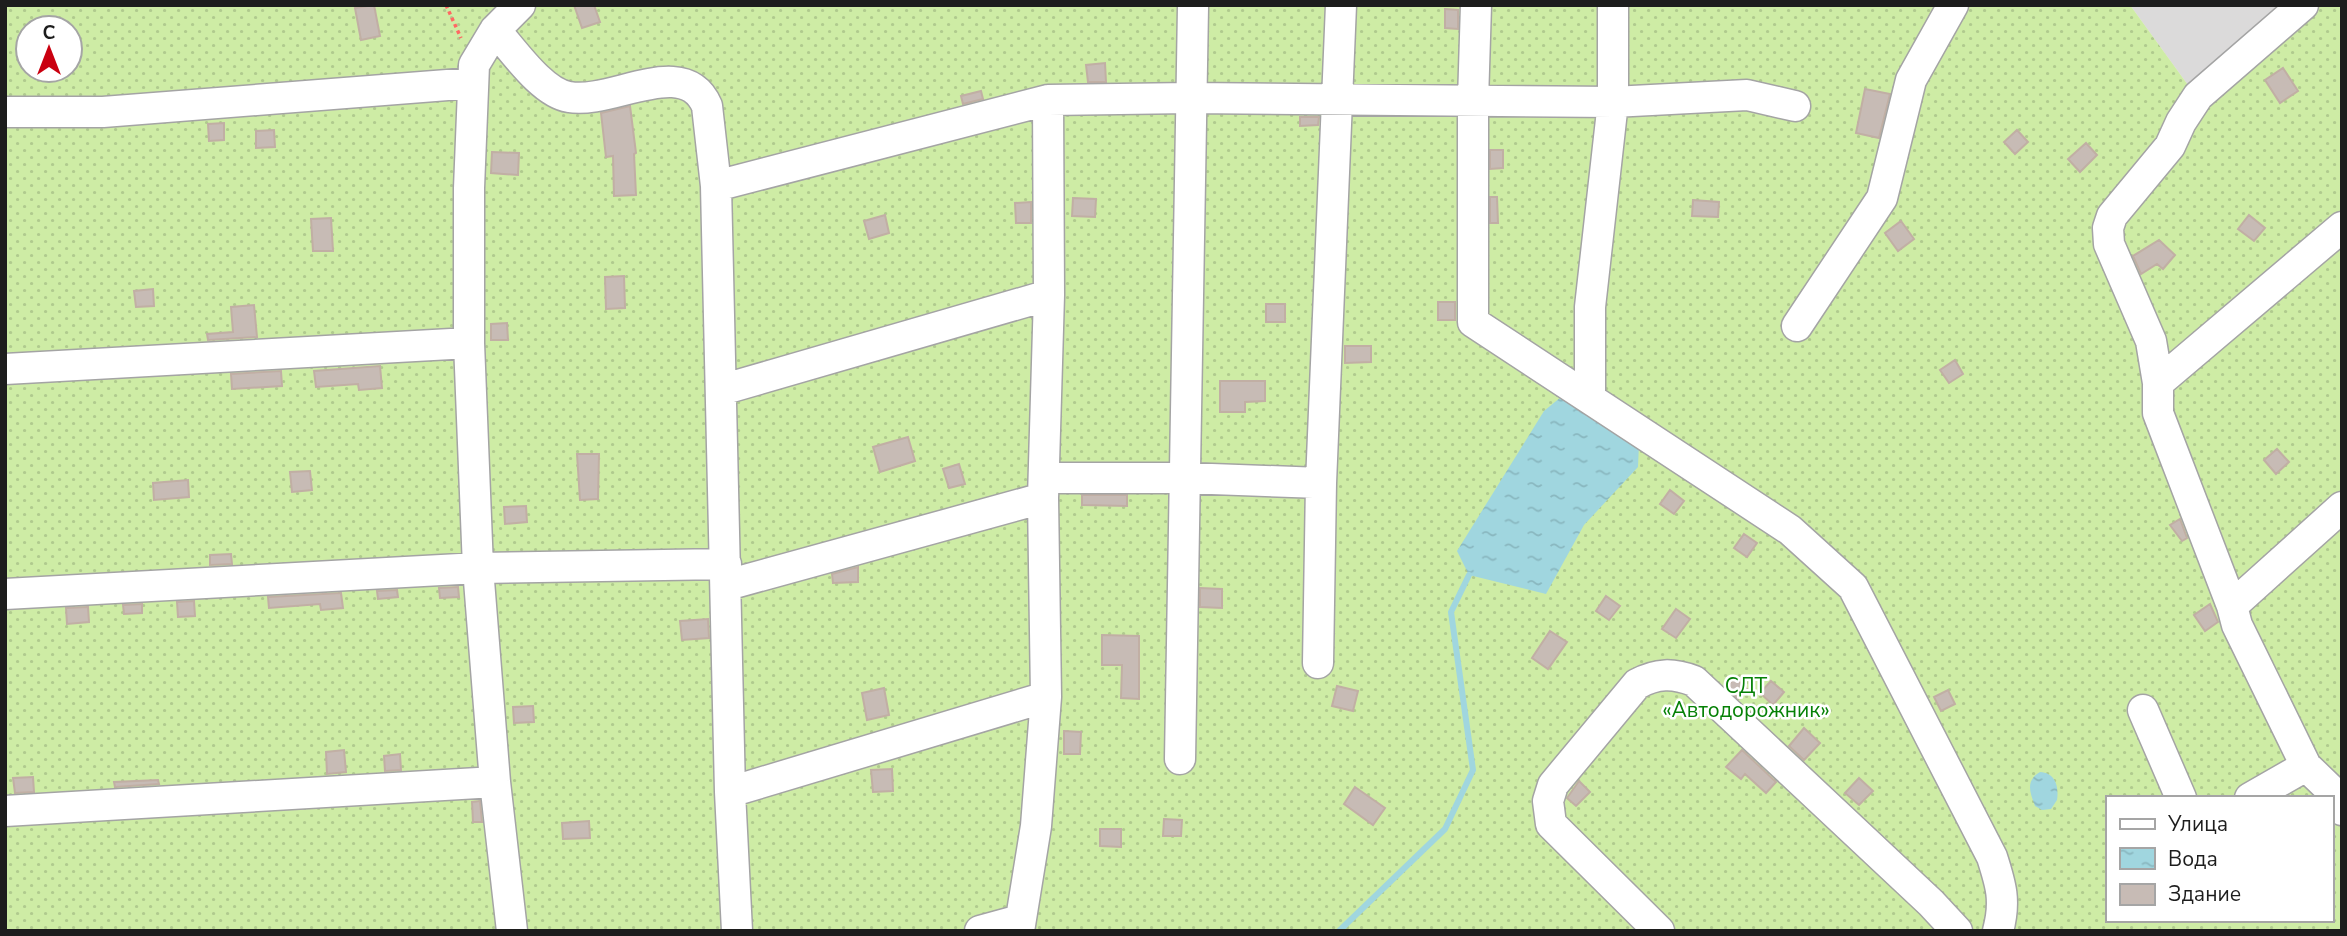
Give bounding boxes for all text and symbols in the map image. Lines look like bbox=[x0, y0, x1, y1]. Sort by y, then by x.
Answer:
north arrow bbox=[14, 14, 84, 84]
text: С bbox=[43, 20, 56, 46]
park label: СДТ «Автодорожник» bbox=[1662, 672, 1830, 724]
legend bbox=[2106, 796, 2333, 922]
text: Улица bbox=[2167, 810, 2228, 838]
text: Вода bbox=[2168, 845, 2218, 873]
text: Здание bbox=[2168, 880, 2241, 908]

